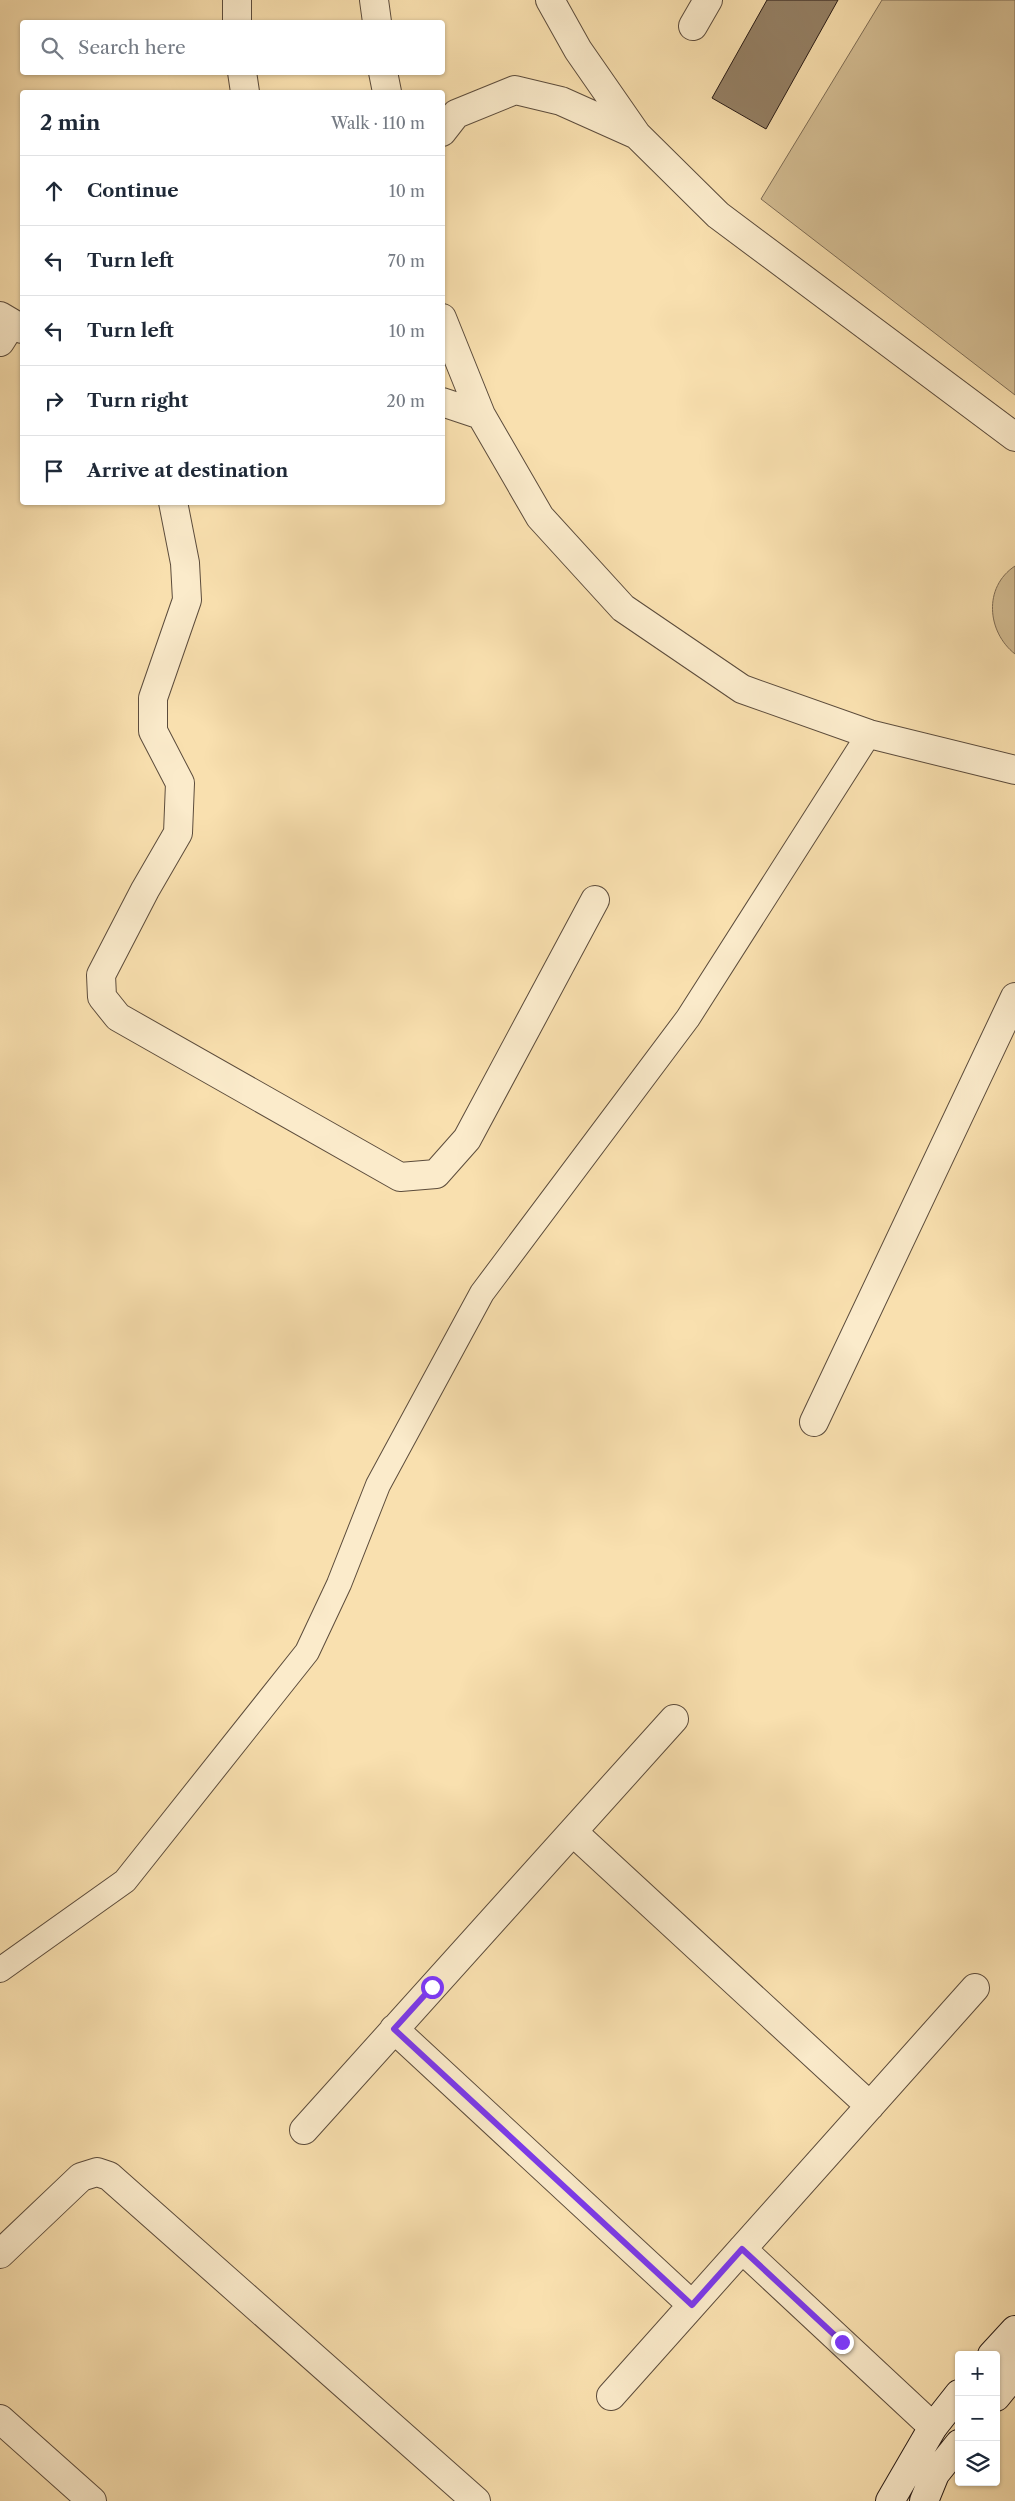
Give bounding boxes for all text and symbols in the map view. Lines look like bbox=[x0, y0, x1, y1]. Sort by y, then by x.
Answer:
search box bbox=[20, 20, 445, 75]
icon: search bbox=[38, 34, 66, 62]
text: Search here bbox=[78, 36, 186, 59]
text: 2 min bbox=[40, 110, 100, 135]
text: Walk · 110 m bbox=[331, 113, 425, 133]
icon: ahead bbox=[40, 177, 68, 205]
text: Continue bbox=[87, 179, 179, 202]
text: 10 m bbox=[389, 181, 425, 201]
icon: left bbox=[40, 247, 68, 275]
text: Turn left bbox=[87, 249, 174, 272]
text: 70 m bbox=[388, 251, 425, 271]
icon: left bbox=[40, 317, 68, 345]
text: Turn left bbox=[87, 319, 174, 342]
text: 10 m bbox=[389, 321, 425, 341]
icon: right bbox=[40, 387, 68, 415]
text: Turn right bbox=[87, 389, 188, 412]
text: 20 m bbox=[386, 391, 425, 411]
icon: arrive bbox=[40, 457, 68, 485]
text: Arrive at destination bbox=[87, 459, 288, 482]
route start bbox=[421, 1976, 444, 1999]
route end bbox=[831, 2331, 854, 2354]
map controls bbox=[955, 2351, 1000, 2486]
button: + bbox=[955, 2351, 1000, 2396]
button: − bbox=[955, 2396, 1000, 2441]
button: layers bbox=[955, 2441, 1000, 2486]

